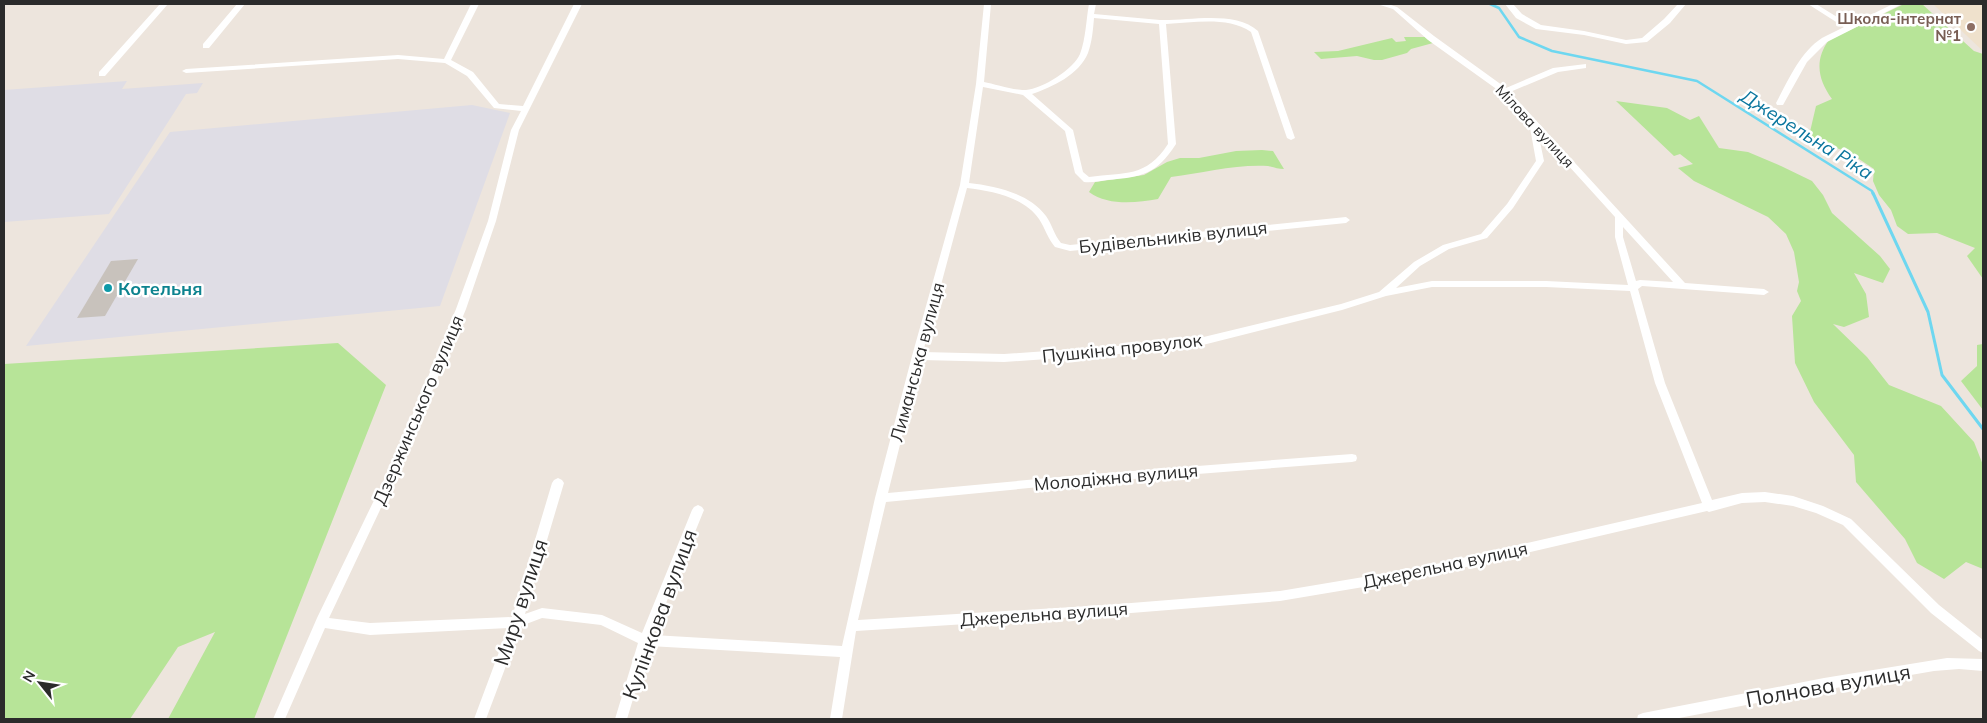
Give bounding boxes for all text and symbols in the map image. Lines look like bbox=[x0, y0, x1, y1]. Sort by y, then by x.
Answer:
place label: Школа-інтернат №1 bbox=[1837, 9, 1962, 45]
marker: Школа-інтернат №1 bbox=[1965, 21, 1977, 33]
street label: Мілова вулиця bbox=[1492, 80, 1578, 172]
water label: Джерельна Ріка bbox=[1736, 83, 1878, 184]
street label: Будівельників вулиця bbox=[1078, 216, 1268, 258]
place label: Котельня bbox=[118, 277, 202, 300]
street label: Лиманська вулиця bbox=[885, 280, 949, 444]
marker: Котельня bbox=[102, 282, 114, 294]
street label: Дзержинського вулиця bbox=[368, 312, 468, 508]
street label: Пушкіна провулок bbox=[1041, 328, 1204, 368]
street label: Молодіжна вулиця bbox=[1033, 458, 1199, 496]
street label: Кулінкова вулиця bbox=[616, 525, 702, 703]
street label: Миру вулиця bbox=[487, 535, 553, 669]
street label: Джерельна вулиця bbox=[1360, 536, 1530, 594]
street label: Джерельна вулиця bbox=[959, 597, 1129, 631]
north arrow bbox=[15, 658, 65, 708]
street label: Полнова вулиця bbox=[1744, 658, 1912, 712]
text: N bbox=[18, 667, 39, 686]

